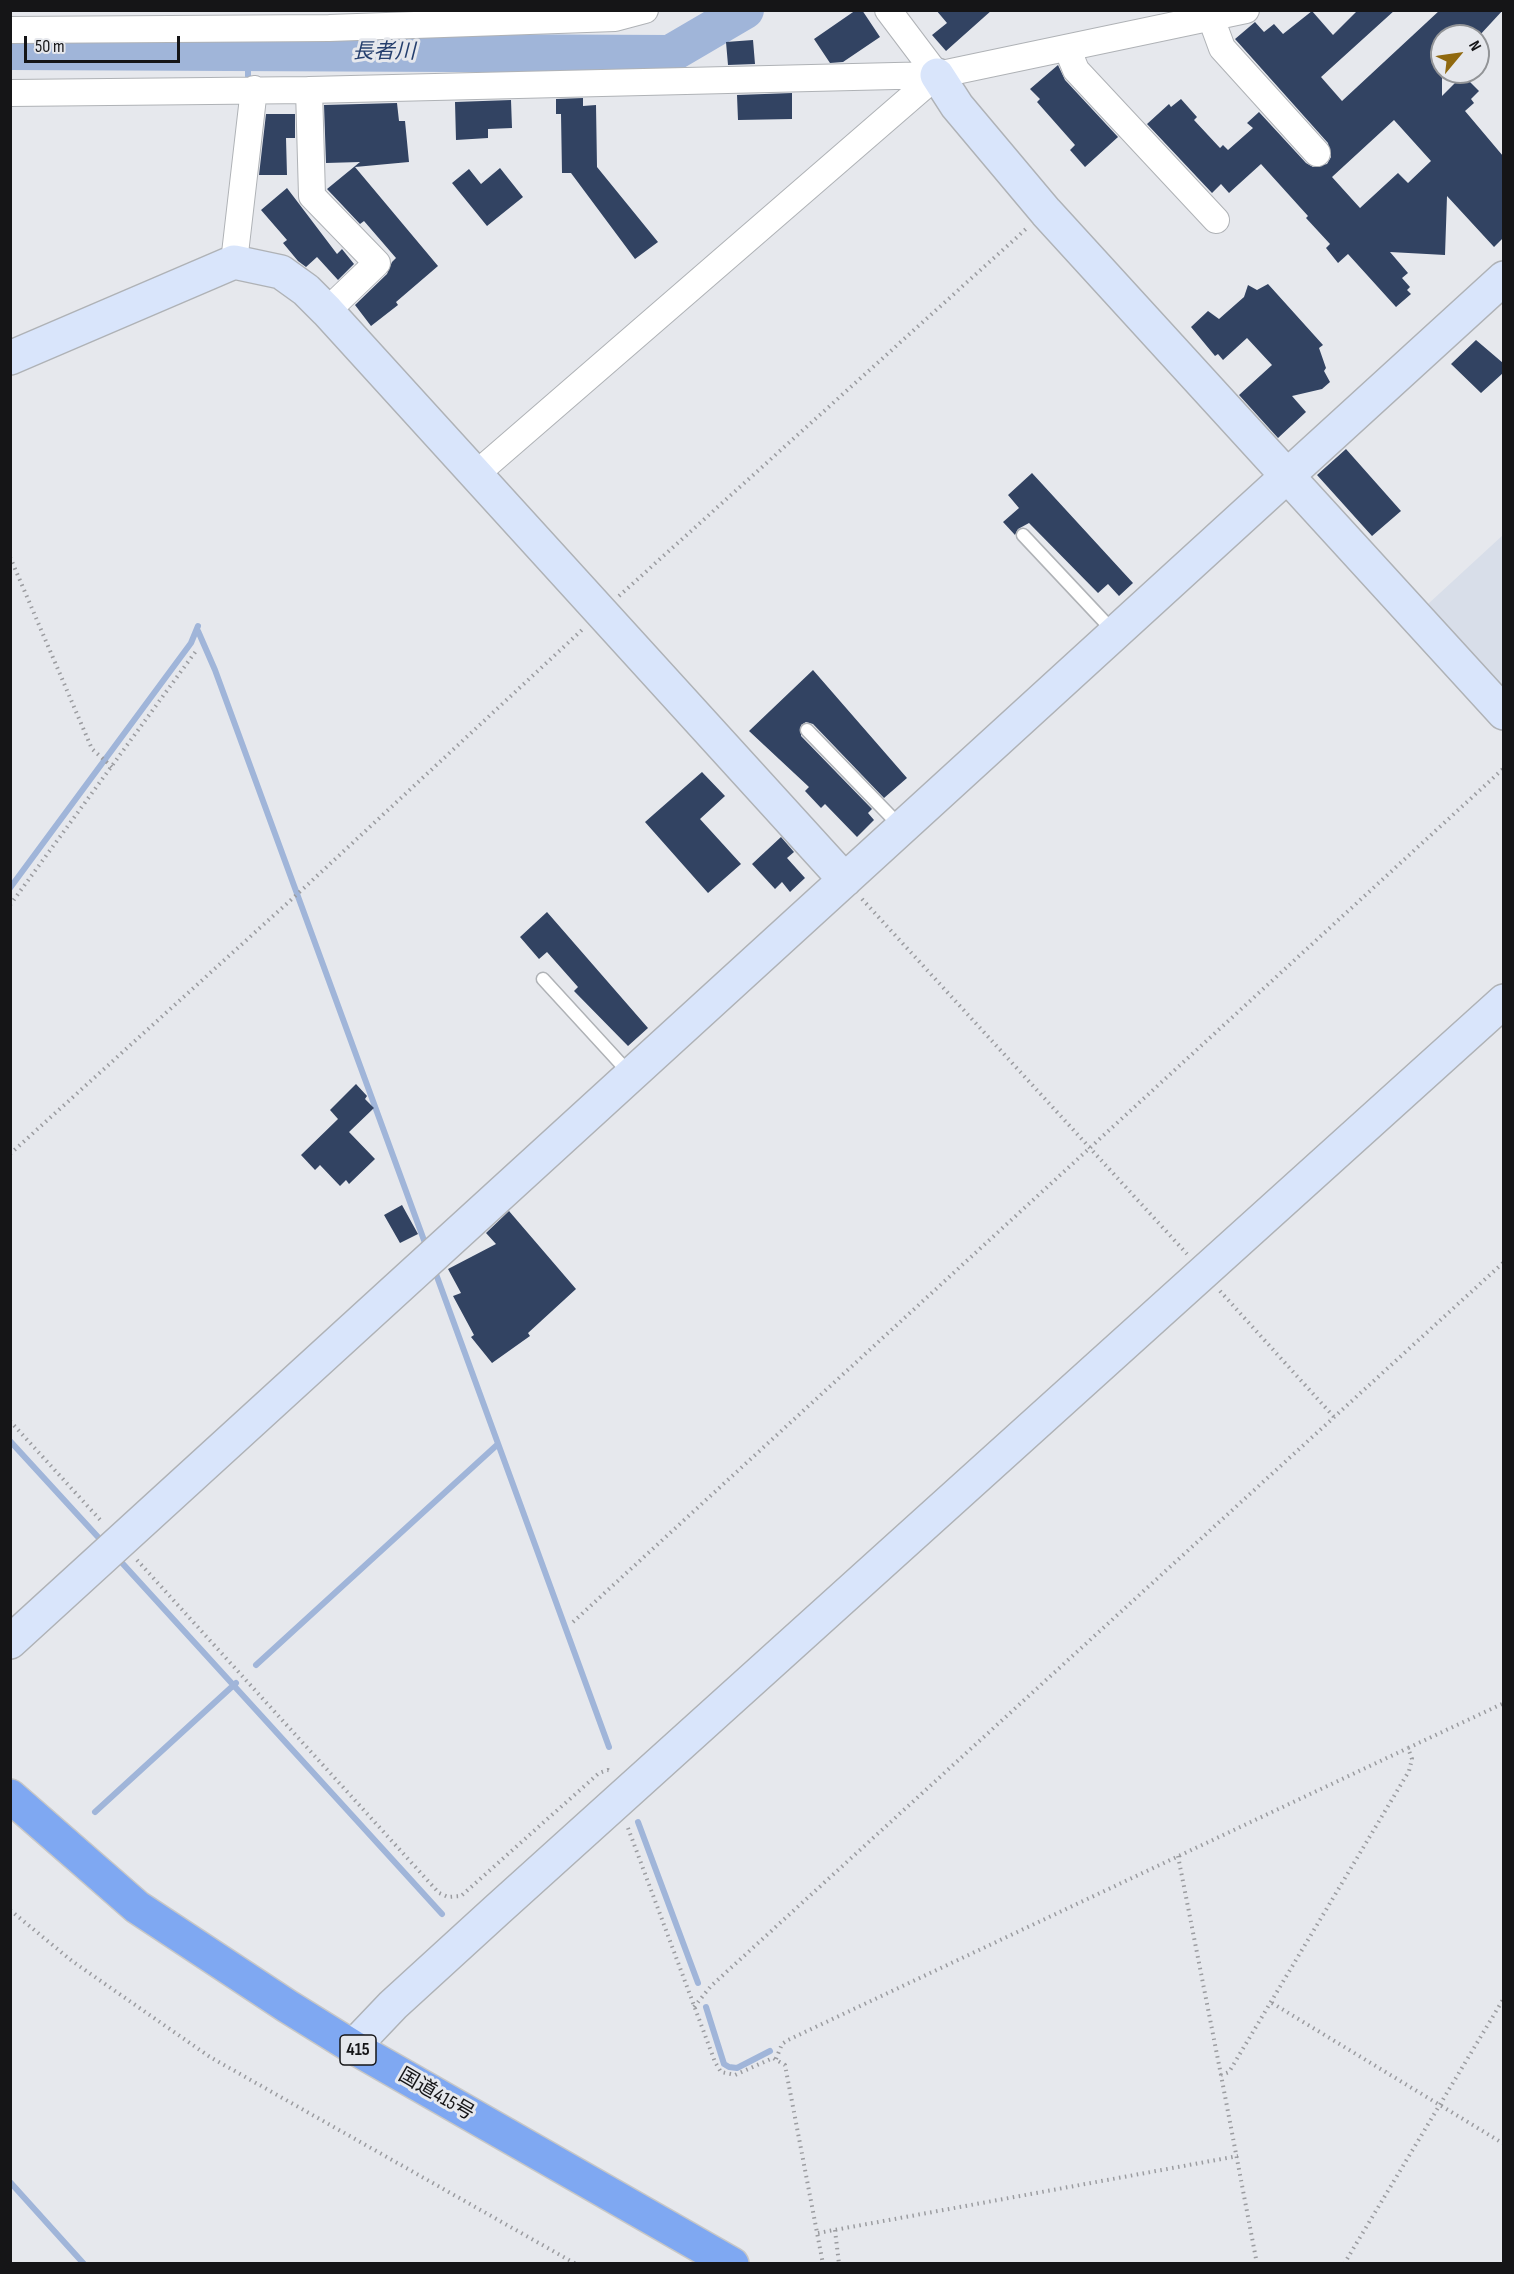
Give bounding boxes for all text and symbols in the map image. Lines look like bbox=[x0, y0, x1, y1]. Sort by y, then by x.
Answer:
scale bar bbox=[27, 24, 183, 62]
north arrow bbox=[1430, 24, 1490, 84]
text: 50 m bbox=[35, 36, 65, 57]
text: N bbox=[1464, 38, 1485, 54]
water label: 長者川 bbox=[353, 40, 415, 66]
road number: 415 bbox=[340, 2035, 376, 2065]
street label: 国道415号 bbox=[394, 2064, 478, 2126]

